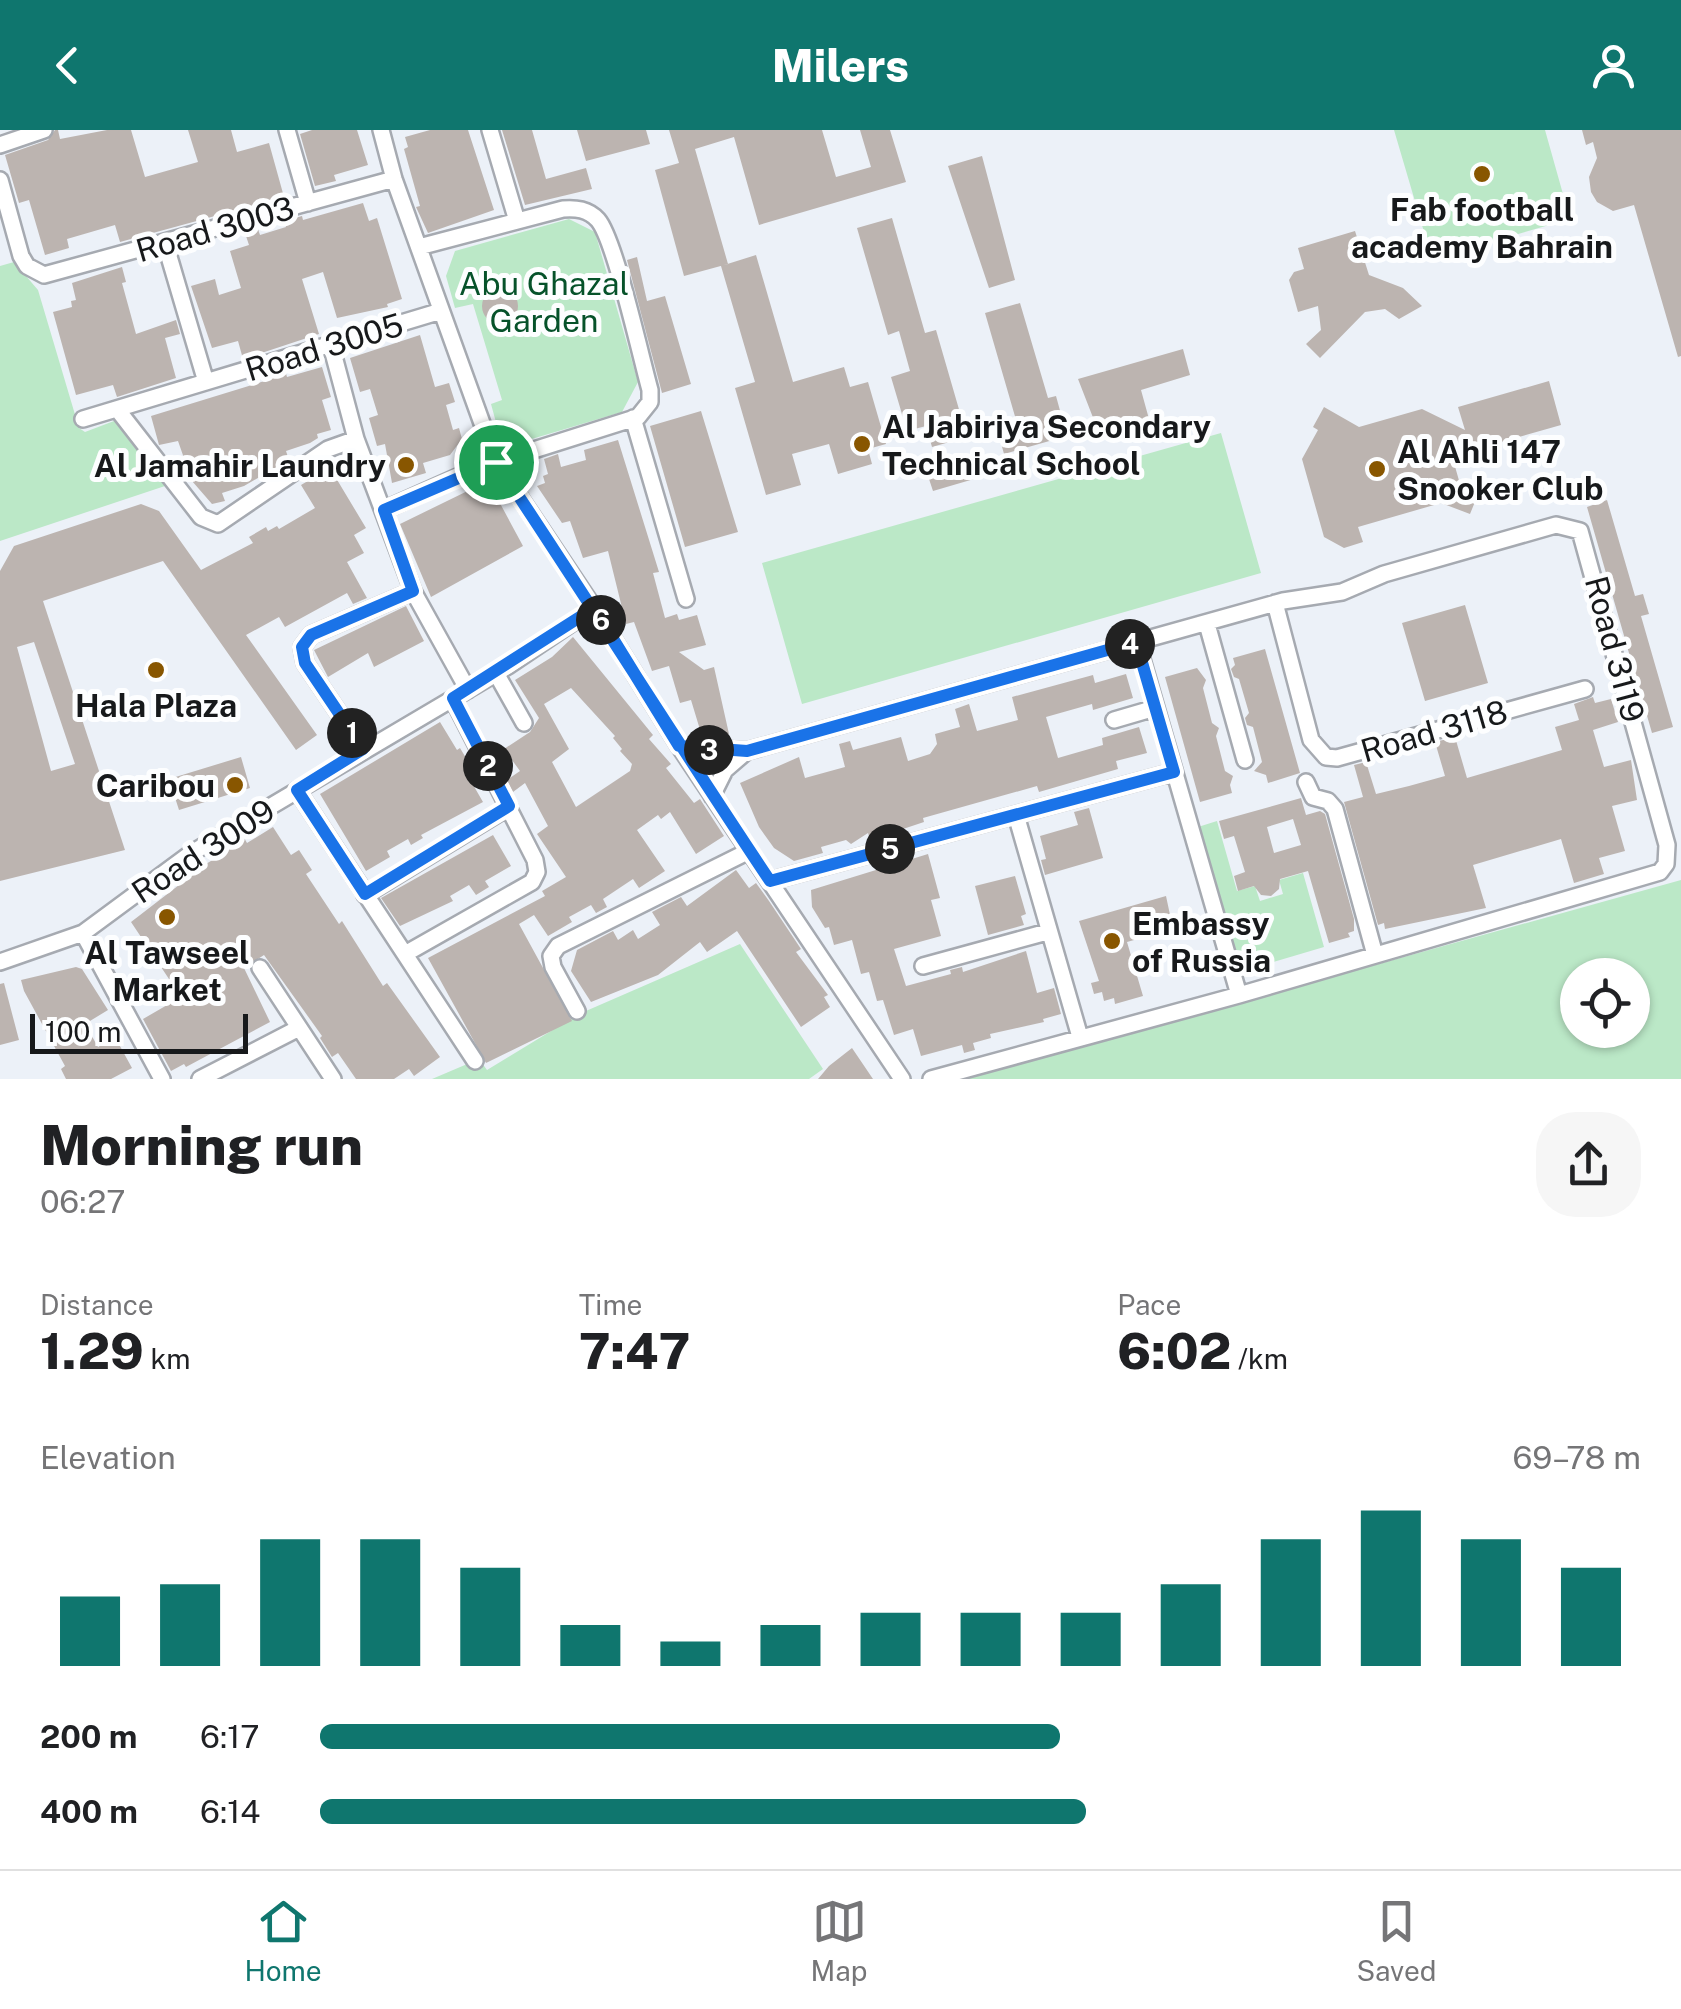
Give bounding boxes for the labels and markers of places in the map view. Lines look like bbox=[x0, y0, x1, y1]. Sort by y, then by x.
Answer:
marker: Fab football academy Bahrain bbox=[1471, 163, 1493, 185]
place label: Fab football academy Bahrain bbox=[1351, 191, 1613, 265]
place label: Al Jabiriya Secondary Technical School bbox=[882, 408, 1211, 482]
pin bbox=[454, 420, 539, 505]
marker: Al Jabiriya Secondary Technical School bbox=[851, 433, 873, 455]
place label: Al Ahli 147 Snooker Club bbox=[1397, 433, 1603, 507]
place label: Al Jamahir Laundry bbox=[94, 447, 386, 484]
marker: Al Jamahir Laundry bbox=[395, 454, 417, 476]
marker: Al Ahli 147 Snooker Club bbox=[1366, 458, 1388, 480]
pin: 6 bbox=[576, 595, 626, 645]
pin: 4 bbox=[1105, 619, 1155, 669]
marker: Hala Plaza bbox=[145, 659, 167, 681]
place label: Hala Plaza bbox=[75, 687, 237, 724]
pin: 1 bbox=[327, 708, 377, 758]
pin: 3 bbox=[684, 725, 734, 775]
pin: 2 bbox=[463, 741, 513, 791]
place label: Caribou bbox=[96, 767, 215, 804]
marker: Caribou bbox=[224, 774, 246, 796]
pin: 5 bbox=[865, 824, 915, 874]
place label: Embassy of Russia bbox=[1132, 905, 1271, 979]
marker: Al Tawseel Market bbox=[156, 906, 178, 928]
marker: Embassy of Russia bbox=[1101, 930, 1123, 952]
place label: Al Tawseel Market bbox=[84, 934, 250, 1008]

